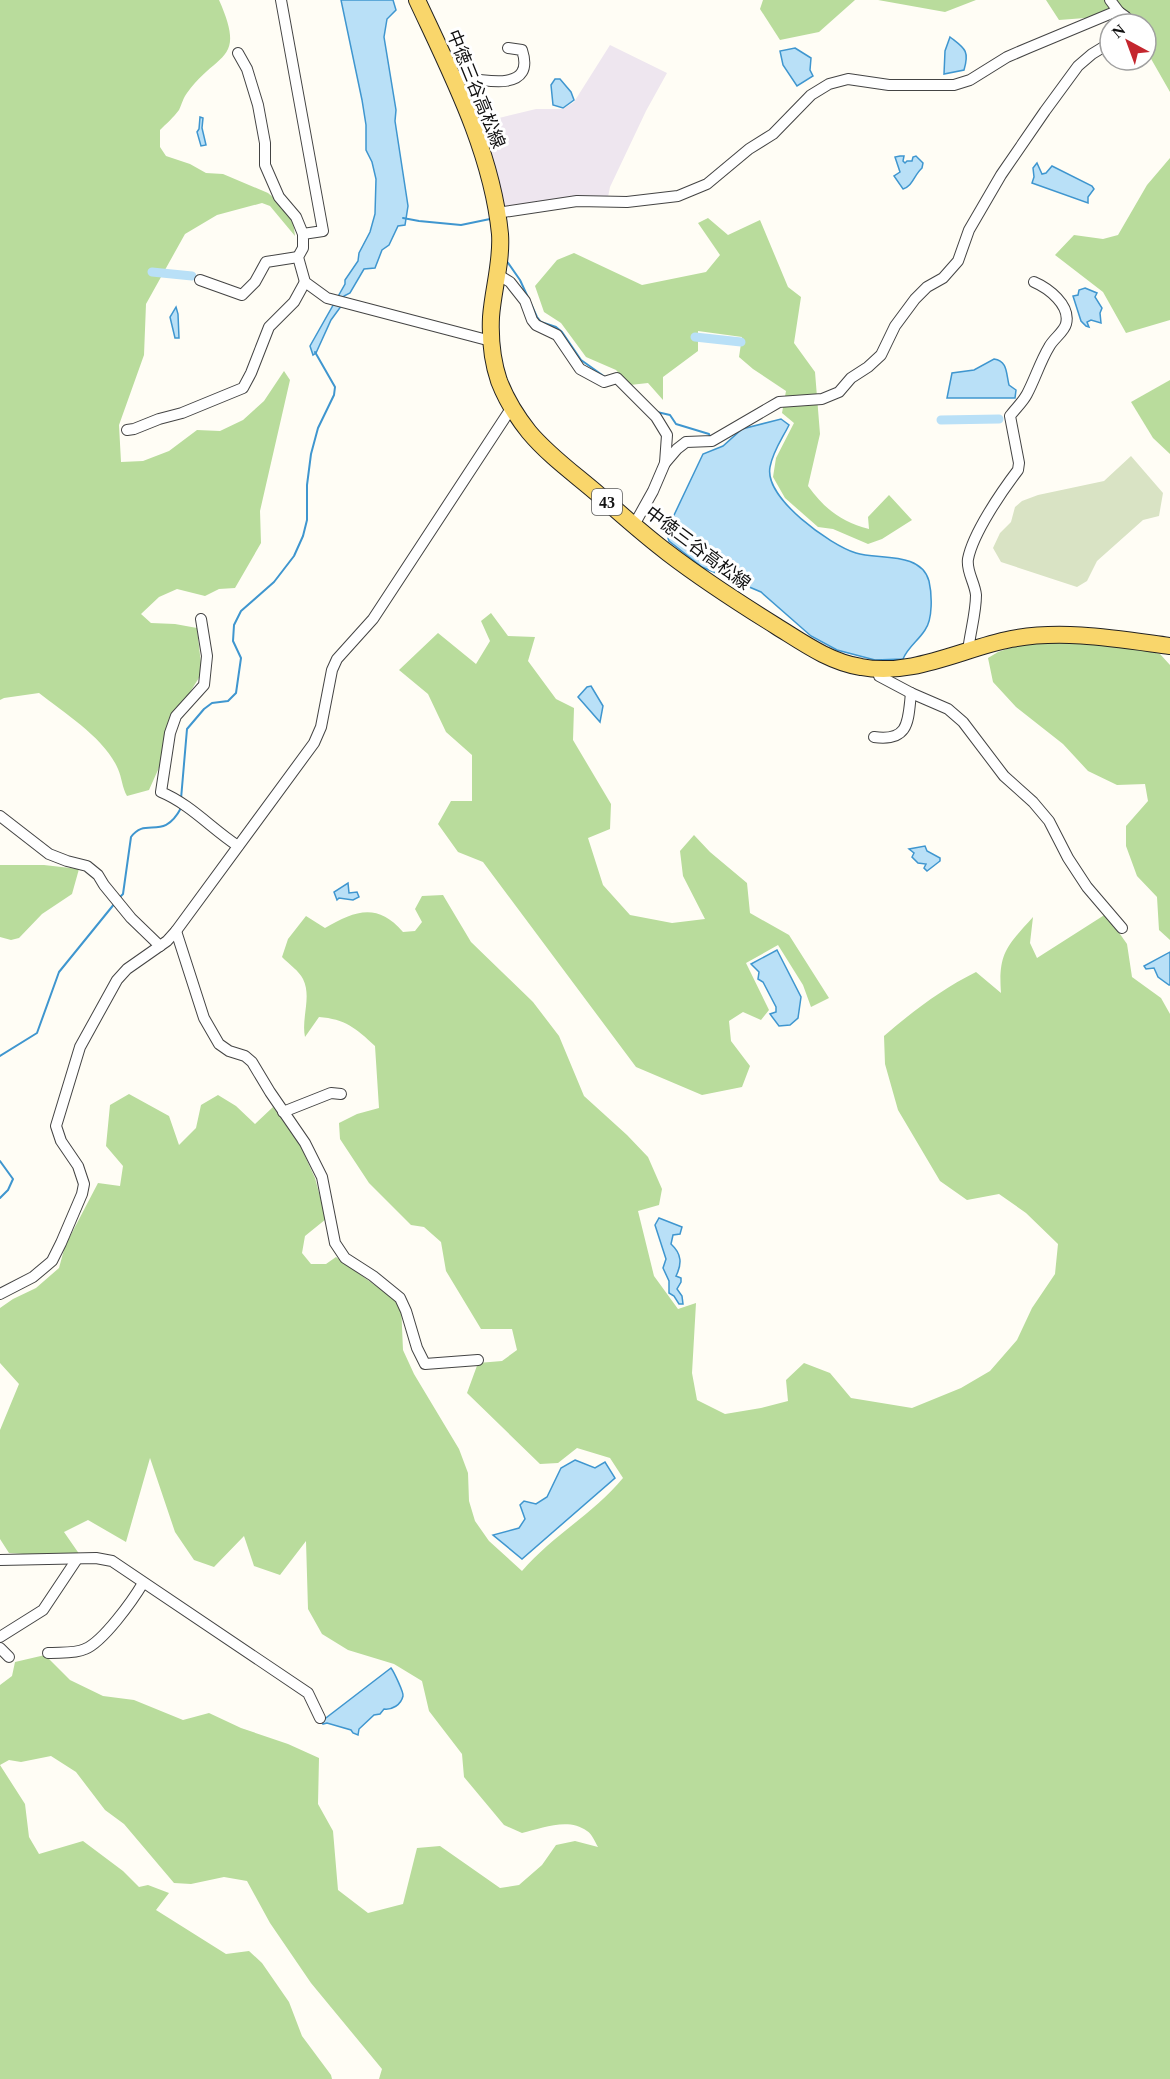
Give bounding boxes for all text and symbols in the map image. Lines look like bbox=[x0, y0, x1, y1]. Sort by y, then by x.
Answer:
north arrow bbox=[1098, 12, 1158, 72]
text: N bbox=[1109, 21, 1129, 41]
street label: 中徳三谷高松線 bbox=[443, 27, 509, 151]
road number: 43 bbox=[592, 489, 622, 515]
street label: 中徳三谷高松線 bbox=[642, 502, 754, 594]

